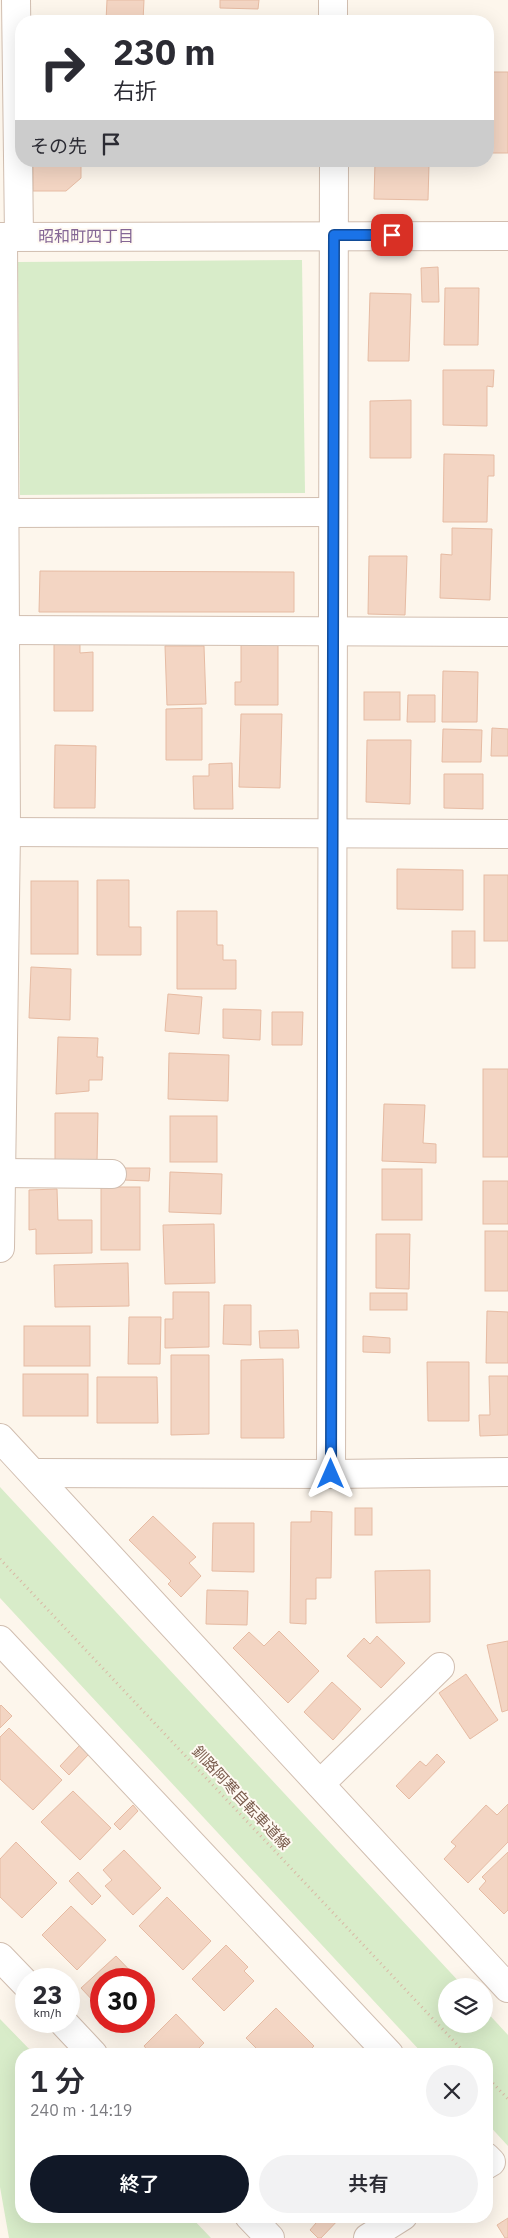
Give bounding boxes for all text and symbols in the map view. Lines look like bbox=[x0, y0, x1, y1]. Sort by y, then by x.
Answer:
text: 230 m bbox=[113, 29, 216, 75]
icon: right bbox=[30, 35, 95, 100]
text: 右折 bbox=[113, 76, 157, 105]
icon: arrive bbox=[97, 130, 125, 158]
text: その先 bbox=[30, 134, 87, 158]
pin bbox=[371, 214, 413, 256]
icon: arrive bbox=[378, 221, 406, 249]
district label: 昭和町四丁目 bbox=[38, 226, 134, 246]
position arrow bbox=[304, 1447, 356, 1499]
street label: 釧路阿寒自転車道線 bbox=[188, 1742, 294, 1854]
speed limit sign: 30 bbox=[90, 1968, 155, 2033]
text: 23 bbox=[32, 1978, 63, 2011]
map controls bbox=[438, 1978, 493, 2033]
button: layers bbox=[438, 1978, 493, 2033]
text: km/h bbox=[33, 2005, 62, 2020]
text: 1 分 bbox=[30, 2061, 85, 2100]
button: close bbox=[426, 2065, 478, 2117]
text: 240 m · 14:19 bbox=[30, 2100, 132, 2120]
button: 終了 bbox=[30, 2155, 249, 2213]
button: 共有 bbox=[259, 2155, 478, 2213]

